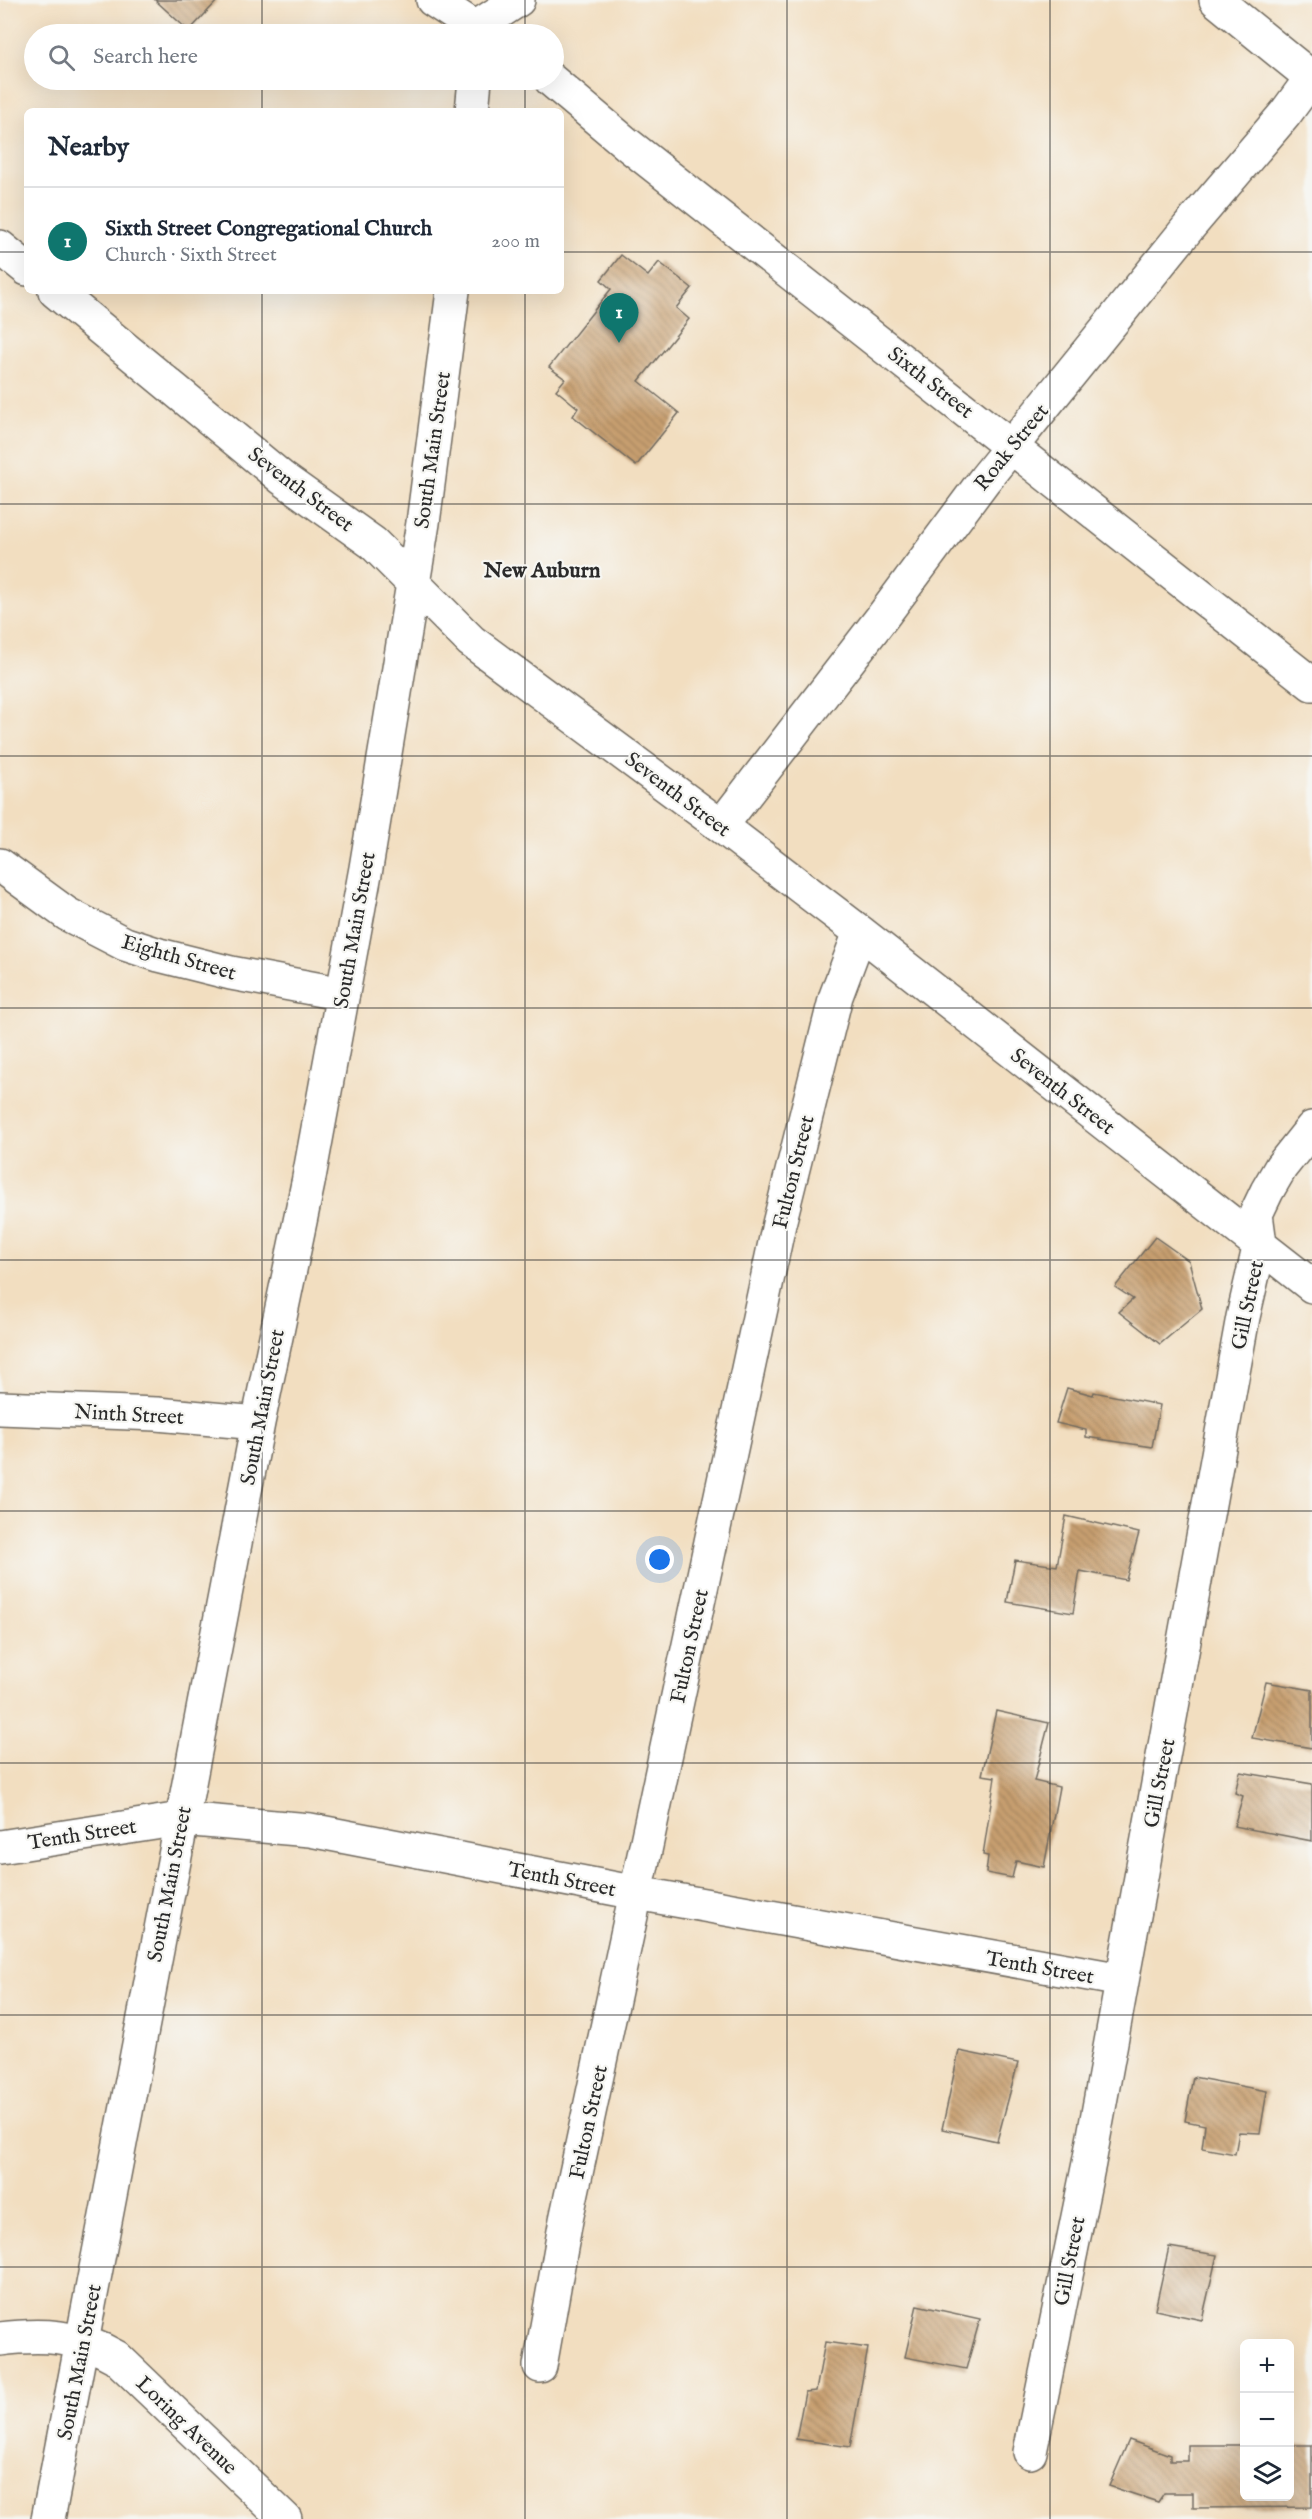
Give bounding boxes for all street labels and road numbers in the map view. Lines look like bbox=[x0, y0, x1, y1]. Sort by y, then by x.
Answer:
street label: Sixth Street bbox=[882, 341, 978, 425]
street label: South Main Street bbox=[409, 370, 458, 530]
street label: Roak Street bbox=[969, 399, 1055, 497]
street label: Seventh Street bbox=[242, 442, 358, 539]
street label: Seventh Street bbox=[619, 747, 735, 844]
street label: South Main Street bbox=[328, 850, 383, 1011]
street label: Eighth Street bbox=[118, 929, 239, 988]
street label: Seventh Street bbox=[1004, 1043, 1120, 1141]
street label: Fulton Street bbox=[767, 1113, 822, 1232]
street label: Gill Street bbox=[1226, 1258, 1271, 1352]
street label: South Main Street bbox=[235, 1327, 292, 1488]
street label: Ninth Street bbox=[73, 1399, 184, 1432]
street label: Fulton Street bbox=[665, 1587, 716, 1706]
street label: Gill Street bbox=[1139, 1736, 1182, 1830]
street label: South Main Street bbox=[142, 1804, 199, 1965]
street label: Tenth Street bbox=[26, 1814, 138, 1857]
street label: Tenth Street bbox=[505, 1857, 618, 1904]
street label: Tenth Street bbox=[984, 1946, 1096, 1991]
street label: Fulton Street bbox=[564, 2063, 615, 2182]
street label: Gill Street bbox=[1049, 2214, 1092, 2308]
street label: South Main Street bbox=[52, 2282, 109, 2443]
street label: Loring Avenue bbox=[129, 2371, 243, 2482]

